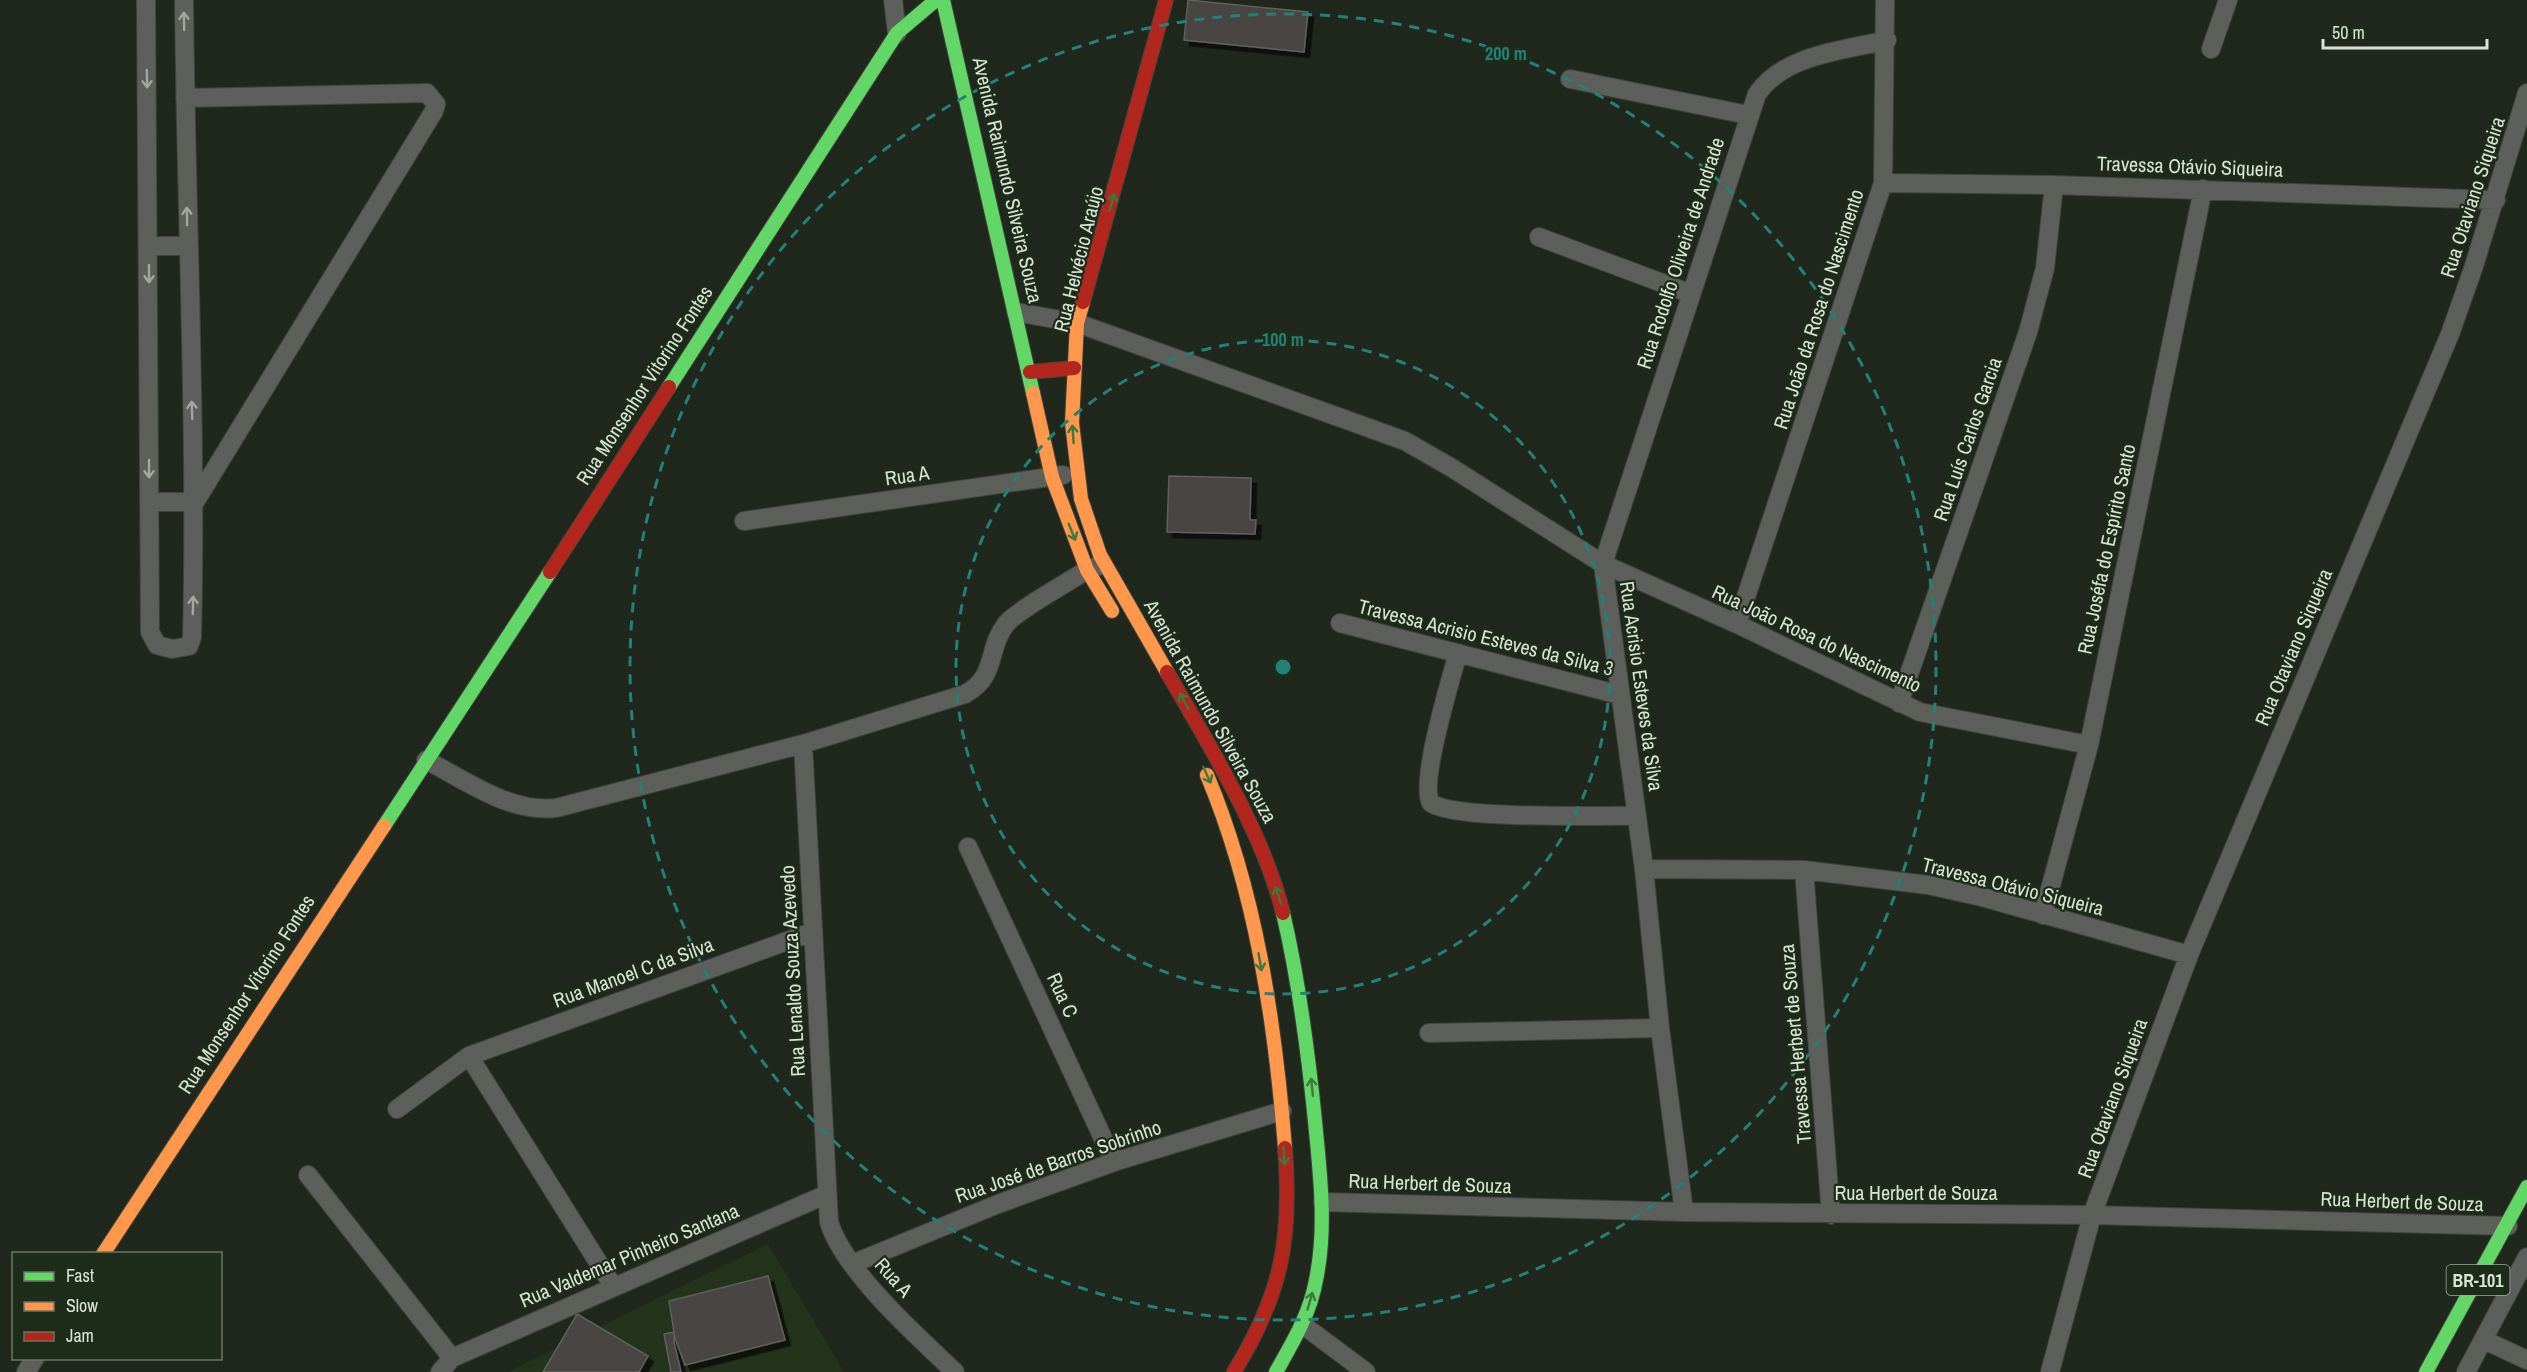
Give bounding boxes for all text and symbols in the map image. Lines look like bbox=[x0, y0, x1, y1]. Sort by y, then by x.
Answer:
one-way arrow bbox=[178, 11, 190, 31]
scale bar bbox=[2323, 12, 2486, 50]
text: 50 m bbox=[2332, 20, 2365, 45]
text: 200 m bbox=[1485, 41, 1527, 66]
street label: Avenida Raimundo Silveira Souza bbox=[966, 54, 1049, 305]
one-way arrow bbox=[141, 69, 153, 89]
street label: Rua Otaviano Siqueira bbox=[2433, 113, 2511, 281]
street label: Rua Rodolfo Oliveira de Andrade bbox=[1630, 134, 1730, 372]
street label: Travessa Otávio Siqueira bbox=[2096, 149, 2284, 183]
street label: Rua Helvécio Araújo bbox=[1047, 183, 1109, 335]
street label: Rua João da Rosa do Nascimento bbox=[1766, 186, 1870, 432]
one-way arrow bbox=[1107, 193, 1118, 212]
one-way arrow bbox=[181, 206, 192, 226]
one-way arrow bbox=[143, 264, 155, 284]
street label: Rua Monsenhor Vitorino Fontes bbox=[569, 280, 719, 490]
text: 100 m bbox=[1262, 327, 1304, 352]
street label: Rua Luís Carlos Garcia bbox=[1926, 354, 2008, 524]
one-way arrow bbox=[187, 401, 198, 421]
one-way arrow bbox=[1067, 424, 1078, 444]
street label: Rua Joséfa do Espírito Santo bbox=[2071, 441, 2141, 657]
one-way arrow bbox=[143, 459, 155, 479]
street label: Rua A bbox=[883, 459, 931, 491]
one-way arrow bbox=[1067, 522, 1078, 541]
street label: Rua Otaviano Siqueira bbox=[2248, 565, 2338, 729]
street label: Rua João Rosa do Nascimento bbox=[1708, 578, 1926, 698]
street label: Rua Acrisio Esteves da Silva bbox=[1614, 579, 1670, 793]
street label: Travessa Acrisio Esteves da Silva 3 bbox=[1356, 592, 1616, 682]
street label: Avenida Raimundo Silveira Souza bbox=[1138, 594, 1284, 827]
one-way arrow bbox=[187, 596, 198, 616]
centre of rings bbox=[1273, 657, 1293, 677]
one-way arrow bbox=[1178, 693, 1190, 710]
one-way arrow bbox=[1202, 766, 1214, 784]
street label: Travessa Otávio Siqueira bbox=[1919, 850, 2107, 922]
street label: Rua Lenaldo Souza Azevedo bbox=[773, 865, 811, 1077]
one-way arrow bbox=[1271, 886, 1282, 905]
street label: Rua Monsenhor Vitorino Fontes bbox=[171, 889, 321, 1099]
street label: Rua Manoel C da Silva bbox=[549, 930, 717, 1014]
street label: Travessa Herbert de Souza bbox=[1773, 943, 1817, 1145]
one-way arrow bbox=[1255, 952, 1266, 972]
street label: Rua C bbox=[1041, 968, 1085, 1022]
street label: Rua Otaviano Siqueira bbox=[2071, 1015, 2153, 1181]
one-way arrow bbox=[1306, 1077, 1317, 1097]
street label: Rua José de Barros Sobrinho bbox=[951, 1113, 1165, 1209]
one-way arrow bbox=[1278, 1145, 1289, 1165]
street label: Rua Herbert de Souza bbox=[1348, 1167, 1512, 1199]
street label: Rua Herbert de Souza bbox=[1834, 1179, 1998, 1206]
street label: Rua Herbert de Souza bbox=[2320, 1185, 2484, 1217]
street label: Rua Valdemar Pinheiro Santana bbox=[515, 1196, 743, 1314]
street label: Rua A bbox=[869, 1251, 919, 1303]
legend bbox=[12, 1252, 222, 1360]
text: Fast bbox=[66, 1263, 94, 1288]
road number: BR-101 bbox=[2446, 1265, 2510, 1295]
one-way arrow bbox=[1305, 1292, 1316, 1311]
text: Slow bbox=[66, 1293, 98, 1318]
text: Jam bbox=[66, 1323, 94, 1348]

